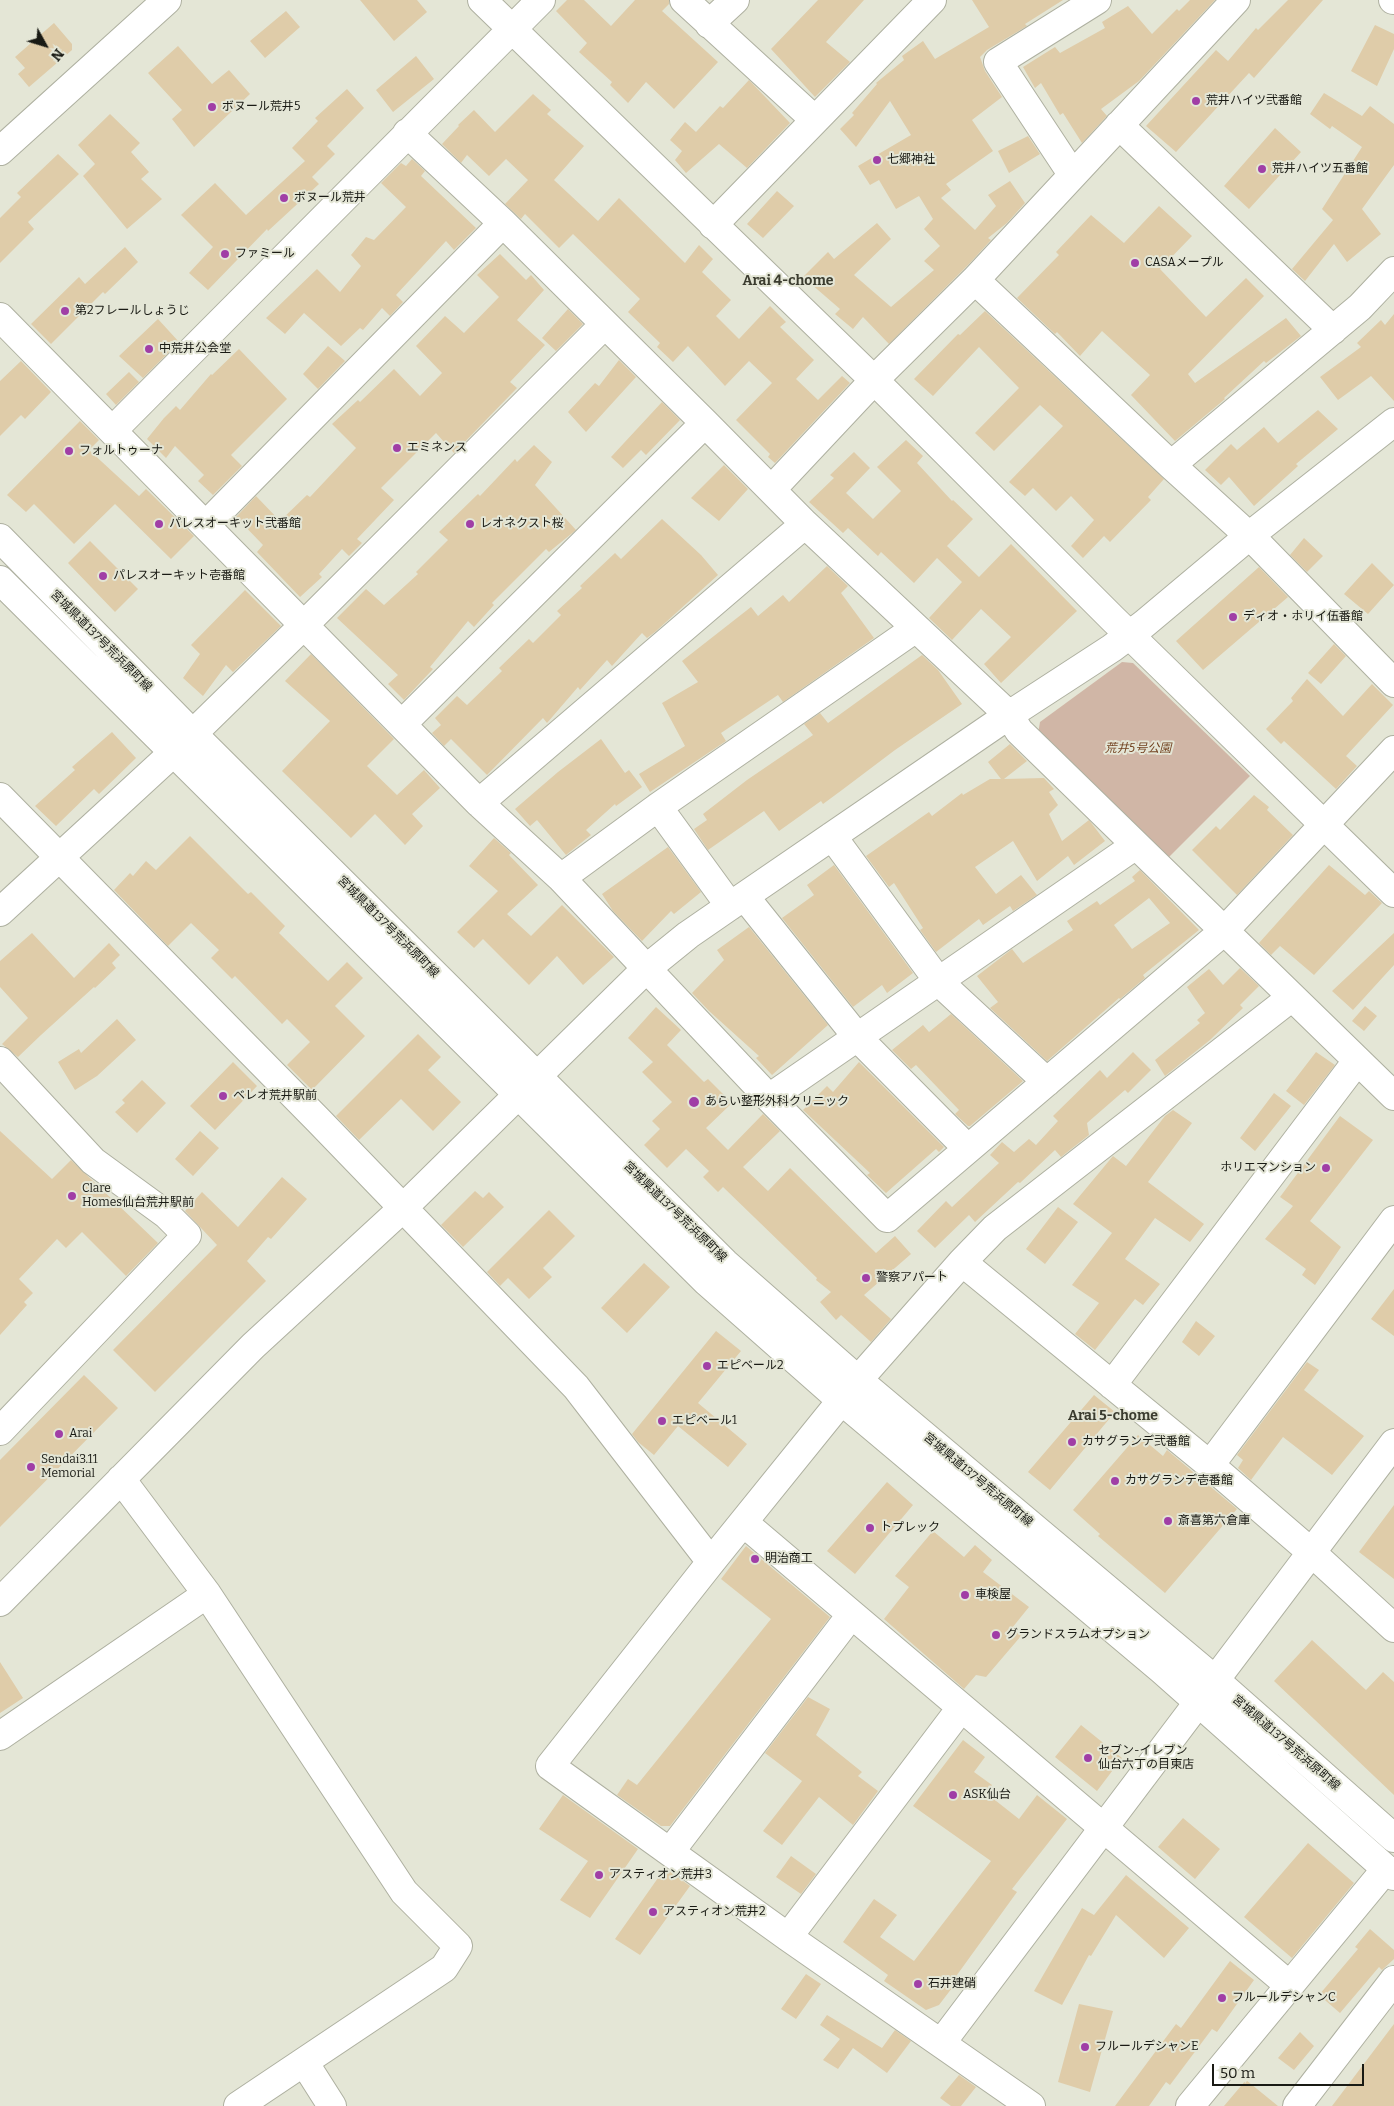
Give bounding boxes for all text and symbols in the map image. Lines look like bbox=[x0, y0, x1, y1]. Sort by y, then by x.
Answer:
north arrow bbox=[20, 20, 70, 70]
text: N bbox=[47, 45, 67, 64]
place label: 荒井ハイツ弐番館 bbox=[1206, 94, 1302, 108]
marker: 荒井ハイツ弐番館 bbox=[1190, 95, 1202, 107]
place label: ボヌール荒井5 bbox=[222, 100, 300, 114]
marker: ボヌール荒井5 bbox=[206, 101, 218, 113]
place label: 七郷神社 bbox=[887, 153, 935, 167]
marker: 七郷神社 bbox=[871, 154, 883, 166]
place label: 荒井ハイツ五番館 bbox=[1272, 162, 1368, 176]
marker: 荒井ハイツ五番館 bbox=[1256, 163, 1268, 175]
place label: ボヌール荒井 bbox=[294, 191, 366, 205]
marker: ボヌール荒井 bbox=[278, 192, 290, 204]
place label: ファミール bbox=[235, 247, 295, 261]
marker: ファミール bbox=[219, 248, 231, 260]
place label: CASAメープル bbox=[1145, 256, 1224, 270]
marker: CASAメープル bbox=[1129, 257, 1141, 269]
district label: Arai 4-chome bbox=[743, 273, 833, 289]
place label: 第2フレールしょうじ bbox=[75, 304, 190, 318]
marker: 第2フレールしょうじ bbox=[59, 305, 71, 317]
place label: 中荒井公会堂 bbox=[159, 342, 231, 356]
marker: 中荒井公会堂 bbox=[143, 343, 155, 355]
place label: エミネンス bbox=[407, 441, 467, 455]
marker: エミネンス bbox=[391, 442, 403, 454]
place label: フォルトゥーナ bbox=[79, 444, 163, 458]
marker: フォルトゥーナ bbox=[63, 445, 75, 457]
place label: パレスオーキット弐番館 bbox=[169, 517, 301, 531]
place label: レオネクスト桜 bbox=[480, 517, 564, 531]
marker: パレスオーキット弐番館 bbox=[153, 518, 165, 530]
marker: レオネクスト桜 bbox=[464, 518, 476, 530]
place label: パレスオーキット壱番館 bbox=[113, 569, 245, 583]
marker: パレスオーキット壱番館 bbox=[97, 570, 109, 582]
street label: 宮城県道137号荒浜原町線 bbox=[47, 587, 155, 695]
place label: ディオ・ホリイ伍番館 bbox=[1243, 610, 1363, 624]
marker: ディオ・ホリイ伍番館 bbox=[1227, 611, 1239, 623]
park label: 荒井5号公園 bbox=[1105, 742, 1171, 756]
street label: 宮城県道137号荒浜原町線 bbox=[334, 873, 442, 981]
place label: ベレオ荒井駅前 bbox=[233, 1089, 317, 1103]
marker: ベレオ荒井駅前 bbox=[217, 1090, 229, 1102]
marker: あらい整形外科クリニック bbox=[687, 1095, 701, 1109]
place label: あらい整形外科クリニック bbox=[705, 1095, 849, 1109]
street label: 宮城県道137号荒浜原町線 bbox=[620, 1159, 730, 1265]
place label: ホリエマンション bbox=[1220, 1161, 1316, 1175]
marker: ホリエマンション bbox=[1320, 1162, 1332, 1174]
place label: Clare Homes仙台荒井駅前 bbox=[82, 1182, 194, 1210]
marker: Clare Homes仙台荒井駅前 bbox=[66, 1190, 78, 1202]
place label: 警察アパート bbox=[876, 1271, 948, 1285]
marker: 警察アパート bbox=[860, 1272, 872, 1284]
place label: エピベール2 bbox=[717, 1359, 784, 1373]
marker: エピベール2 bbox=[701, 1360, 713, 1372]
district label: Arai 5-chome bbox=[1068, 1408, 1158, 1424]
place label: エピベール1 bbox=[672, 1414, 737, 1428]
marker: エピベール1 bbox=[656, 1415, 668, 1427]
place label: Arai bbox=[69, 1427, 92, 1441]
marker: Arai bbox=[53, 1428, 65, 1440]
street label: 宮城県道137号荒浜原町線 bbox=[921, 1430, 1035, 1530]
place label: カサグランデ弐番館 bbox=[1082, 1435, 1190, 1449]
marker: カサグランデ弐番館 bbox=[1066, 1436, 1078, 1448]
place label: Sendai3.11 Memorial bbox=[41, 1453, 98, 1481]
marker: Sendai3.11 Memorial bbox=[25, 1461, 37, 1473]
place label: カサグランデ壱番館 bbox=[1125, 1474, 1233, 1488]
marker: カサグランデ壱番館 bbox=[1109, 1475, 1121, 1487]
place label: 斎喜第六倉庫 bbox=[1178, 1514, 1250, 1528]
marker: 斎喜第六倉庫 bbox=[1162, 1515, 1174, 1527]
place label: トプレック bbox=[880, 1521, 940, 1535]
marker: トプレック bbox=[864, 1522, 876, 1534]
place label: 明治商工 bbox=[765, 1552, 813, 1566]
marker: 明治商工 bbox=[749, 1553, 761, 1565]
place label: 車検屋 bbox=[975, 1588, 1011, 1602]
marker: 車検屋 bbox=[959, 1589, 971, 1601]
place label: グランドスラムオプション bbox=[1006, 1628, 1150, 1642]
marker: グランドスラムオプション bbox=[990, 1629, 1002, 1641]
street label: 宮城県道137号荒浜原町線 bbox=[1229, 1692, 1343, 1794]
place label: セブン-イレブン 仙台六丁の目東店 bbox=[1098, 1744, 1194, 1772]
marker: セブン-イレブン 仙台六丁の目東店 bbox=[1082, 1752, 1094, 1764]
place label: ASK仙台 bbox=[963, 1788, 1011, 1802]
marker: ASK仙台 bbox=[947, 1789, 959, 1801]
place label: アスティオン荒井3 bbox=[609, 1868, 712, 1882]
marker: アスティオン荒井3 bbox=[593, 1869, 605, 1881]
place label: アスティオン荒井2 bbox=[663, 1905, 766, 1919]
marker: アスティオン荒井2 bbox=[647, 1906, 659, 1918]
place label: 石井建硝 bbox=[928, 1977, 976, 1991]
marker: 石井建硝 bbox=[912, 1978, 924, 1990]
place label: フルールデシャンC bbox=[1232, 1991, 1336, 2005]
marker: フルールデシャンC bbox=[1216, 1992, 1228, 2004]
place label: フルールデシャンE bbox=[1095, 2040, 1198, 2054]
marker: フルールデシャンE bbox=[1079, 2041, 1091, 2053]
scale bar bbox=[1214, 2054, 1366, 2086]
text: 50 m bbox=[1220, 2064, 1255, 2082]

